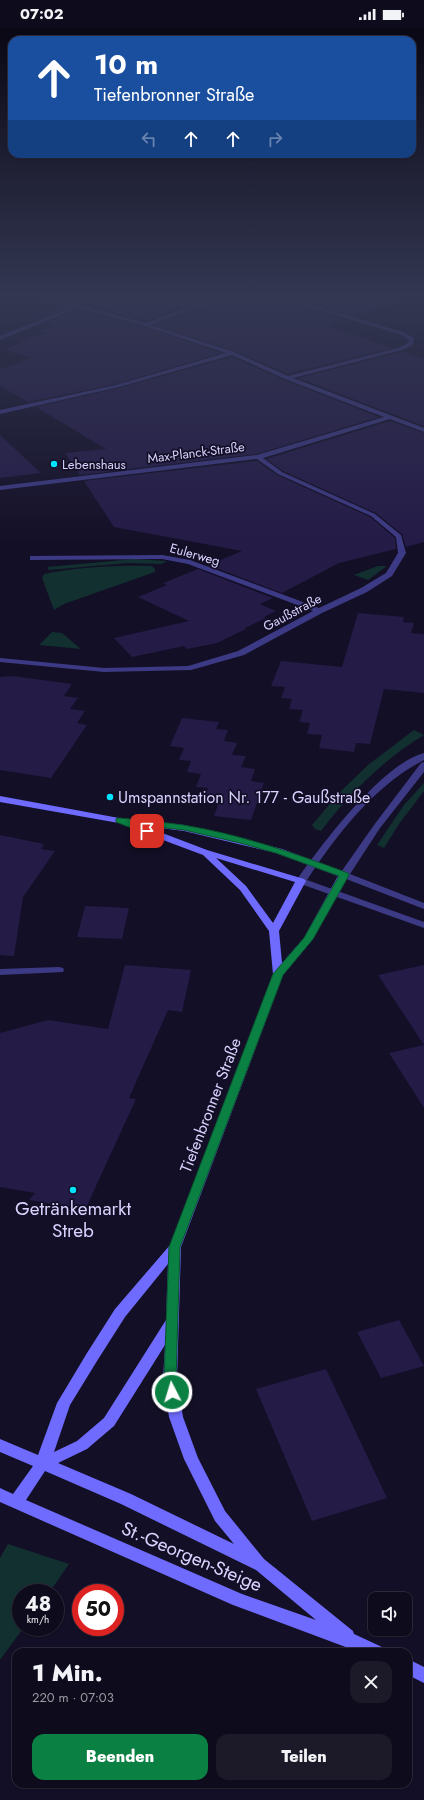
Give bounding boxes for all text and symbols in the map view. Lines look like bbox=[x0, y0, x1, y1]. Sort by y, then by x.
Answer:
text: 07:02 bbox=[20, 3, 64, 25]
text: 10 m bbox=[94, 44, 158, 85]
icon: ahead bbox=[28, 52, 80, 104]
text: Tiefenbronner Straße bbox=[94, 82, 254, 108]
icon: left bbox=[138, 128, 160, 150]
icon: ahead bbox=[180, 128, 202, 150]
icon: ahead bbox=[222, 128, 244, 150]
icon: right bbox=[264, 128, 286, 150]
street label: Max-Planck-Straße bbox=[146, 437, 246, 468]
place label: Lebenshaus bbox=[62, 455, 126, 474]
marker: Lebenshaus bbox=[49, 459, 59, 469]
street label: Eulerweg bbox=[168, 538, 222, 571]
street label: Gaußstraße bbox=[260, 589, 325, 636]
place label: Umspannstation Nr. 177 - Gaußstraße bbox=[118, 786, 370, 809]
marker: Umspannstation Nr. 177 - Gaußstraße bbox=[105, 792, 115, 802]
pin bbox=[130, 814, 164, 848]
icon: arrive bbox=[136, 820, 158, 842]
street label: Tiefenbronner Straße bbox=[174, 1035, 247, 1176]
marker: Getränkemarkt Streb bbox=[68, 1185, 78, 1195]
place label: Getränkemarkt Streb bbox=[15, 1195, 131, 1244]
position arrow bbox=[151, 1371, 193, 1413]
street label: St.-Georgen-Steige bbox=[117, 1515, 267, 1598]
speed limit sign: 50 bbox=[72, 1584, 124, 1636]
text: 48 bbox=[25, 1590, 51, 1619]
map controls bbox=[368, 1592, 412, 1636]
button: sound bbox=[368, 1592, 412, 1636]
text: km/h bbox=[27, 1612, 49, 1627]
text: 1 Min. bbox=[32, 1655, 103, 1690]
button: close bbox=[350, 1661, 392, 1703]
text: 220 m · 07:03 bbox=[32, 1688, 114, 1707]
button: Beenden bbox=[32, 1734, 208, 1780]
button: Teilen bbox=[216, 1734, 392, 1780]

